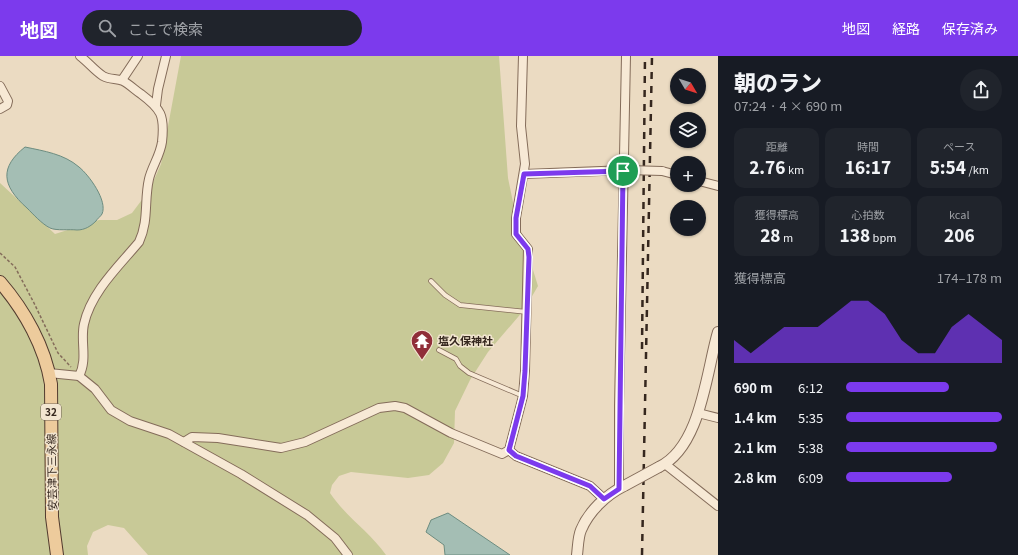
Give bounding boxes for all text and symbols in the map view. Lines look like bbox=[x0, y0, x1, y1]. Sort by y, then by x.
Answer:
search box bbox=[82, 10, 362, 46]
text: 地図 bbox=[20, 15, 58, 42]
icon: search bbox=[96, 17, 118, 39]
text: ここで検索 bbox=[128, 18, 203, 39]
text: 地図 bbox=[842, 18, 870, 38]
text: 経路 bbox=[892, 18, 920, 38]
text: 保存済み bbox=[942, 18, 998, 38]
text: 朝のラン bbox=[734, 65, 822, 97]
north arrow bbox=[670, 68, 706, 104]
map controls bbox=[670, 68, 706, 236]
button: share bbox=[960, 69, 1002, 111]
text: 07:24 · 4 × 690 m bbox=[734, 96, 842, 115]
button: layers bbox=[670, 112, 706, 148]
text: 距離 bbox=[766, 138, 788, 154]
text: 時間 bbox=[857, 138, 879, 154]
text: ペース bbox=[943, 138, 976, 154]
pin bbox=[606, 154, 640, 188]
text: 2.76 bbox=[749, 154, 785, 179]
text: 16:17 bbox=[845, 154, 891, 179]
text: 5:54 bbox=[930, 154, 966, 179]
button: + bbox=[670, 156, 706, 192]
icon: arrive bbox=[612, 160, 634, 182]
text: km bbox=[785, 161, 804, 177]
text: /km bbox=[966, 161, 989, 177]
button: − bbox=[670, 200, 706, 236]
text: 獲得標高 bbox=[755, 206, 799, 222]
text: 心拍数 bbox=[851, 206, 884, 222]
text: kcal bbox=[949, 206, 970, 222]
text: 28 bbox=[760, 222, 781, 247]
text: 138 bbox=[840, 222, 870, 247]
text: 206 bbox=[944, 222, 975, 247]
text: m bbox=[781, 229, 793, 245]
text: bpm bbox=[870, 229, 896, 245]
text: 獲得標高 bbox=[734, 268, 786, 287]
text: 174–178 m bbox=[937, 268, 1002, 287]
temple icon: 塩久保神社 bbox=[409, 328, 435, 361]
place label: 塩久保神社 bbox=[438, 332, 493, 348]
text: 690 m bbox=[734, 378, 773, 397]
text: 6:12 bbox=[798, 378, 823, 397]
road number: 32 bbox=[41, 404, 61, 420]
text: 1.4 km bbox=[734, 408, 777, 427]
text: 5:35 bbox=[798, 408, 823, 427]
street label: 安芸津下三永線 bbox=[42, 433, 60, 511]
text: 2.1 km bbox=[734, 438, 777, 457]
text: 5:38 bbox=[798, 438, 823, 457]
text: 2.8 km bbox=[734, 468, 777, 487]
text: 6:09 bbox=[798, 468, 823, 487]

